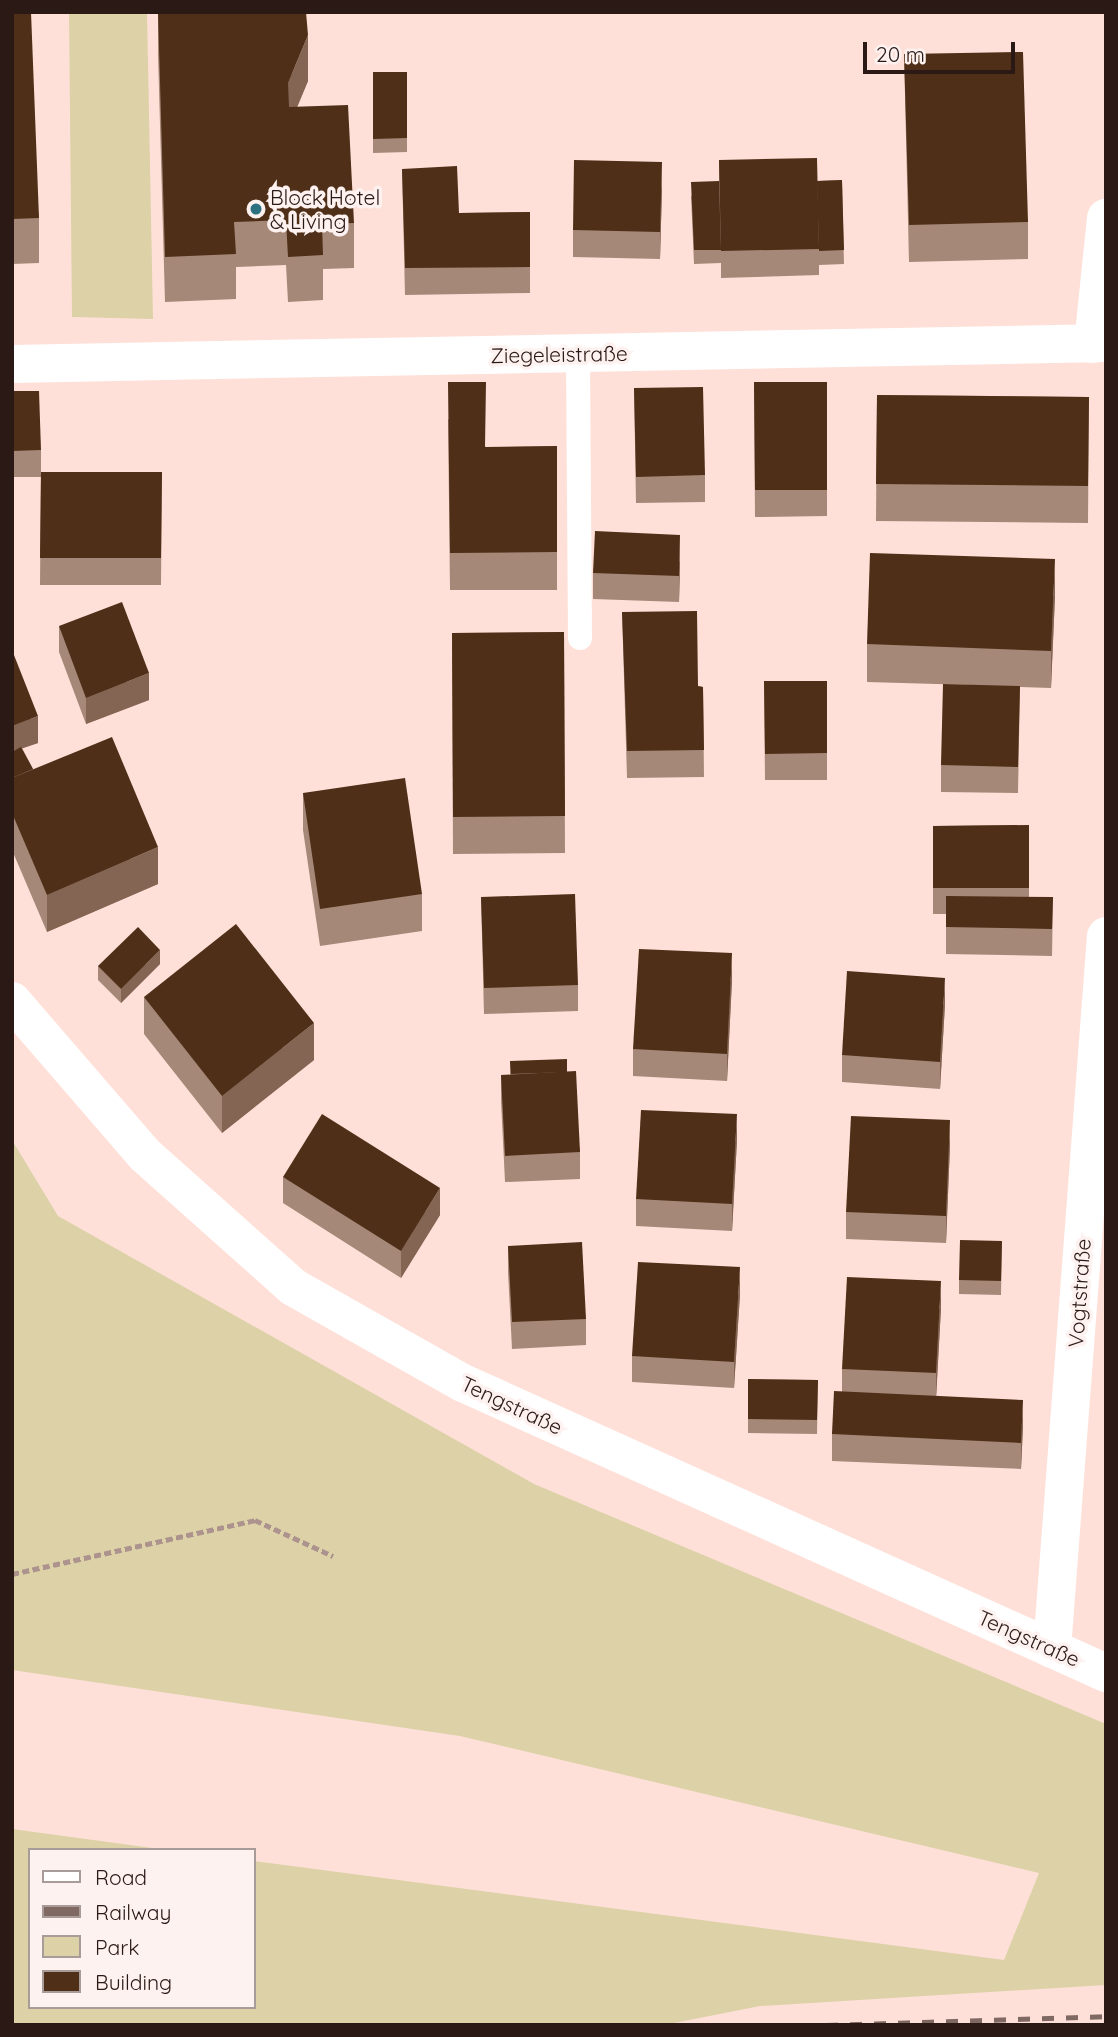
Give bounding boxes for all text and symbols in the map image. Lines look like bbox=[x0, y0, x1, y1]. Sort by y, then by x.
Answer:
scale bar bbox=[866, 28, 1018, 72]
text: 20 m bbox=[876, 41, 925, 67]
place label: Block Hotel & Living bbox=[270, 184, 380, 234]
marker: Block Hotel & Living bbox=[248, 201, 264, 217]
street label: Ziegeleistraße bbox=[490, 340, 628, 368]
street label: Vogtstraße bbox=[1063, 1238, 1095, 1348]
street label: Tengstraße bbox=[457, 1371, 567, 1439]
street label: Tengstraße bbox=[974, 1604, 1084, 1672]
legend bbox=[28, 1848, 256, 2009]
text: Road bbox=[95, 1864, 147, 1890]
text: Railway bbox=[95, 1899, 171, 1925]
text: Park bbox=[95, 1934, 139, 1960]
text: Building bbox=[95, 1969, 172, 1995]

